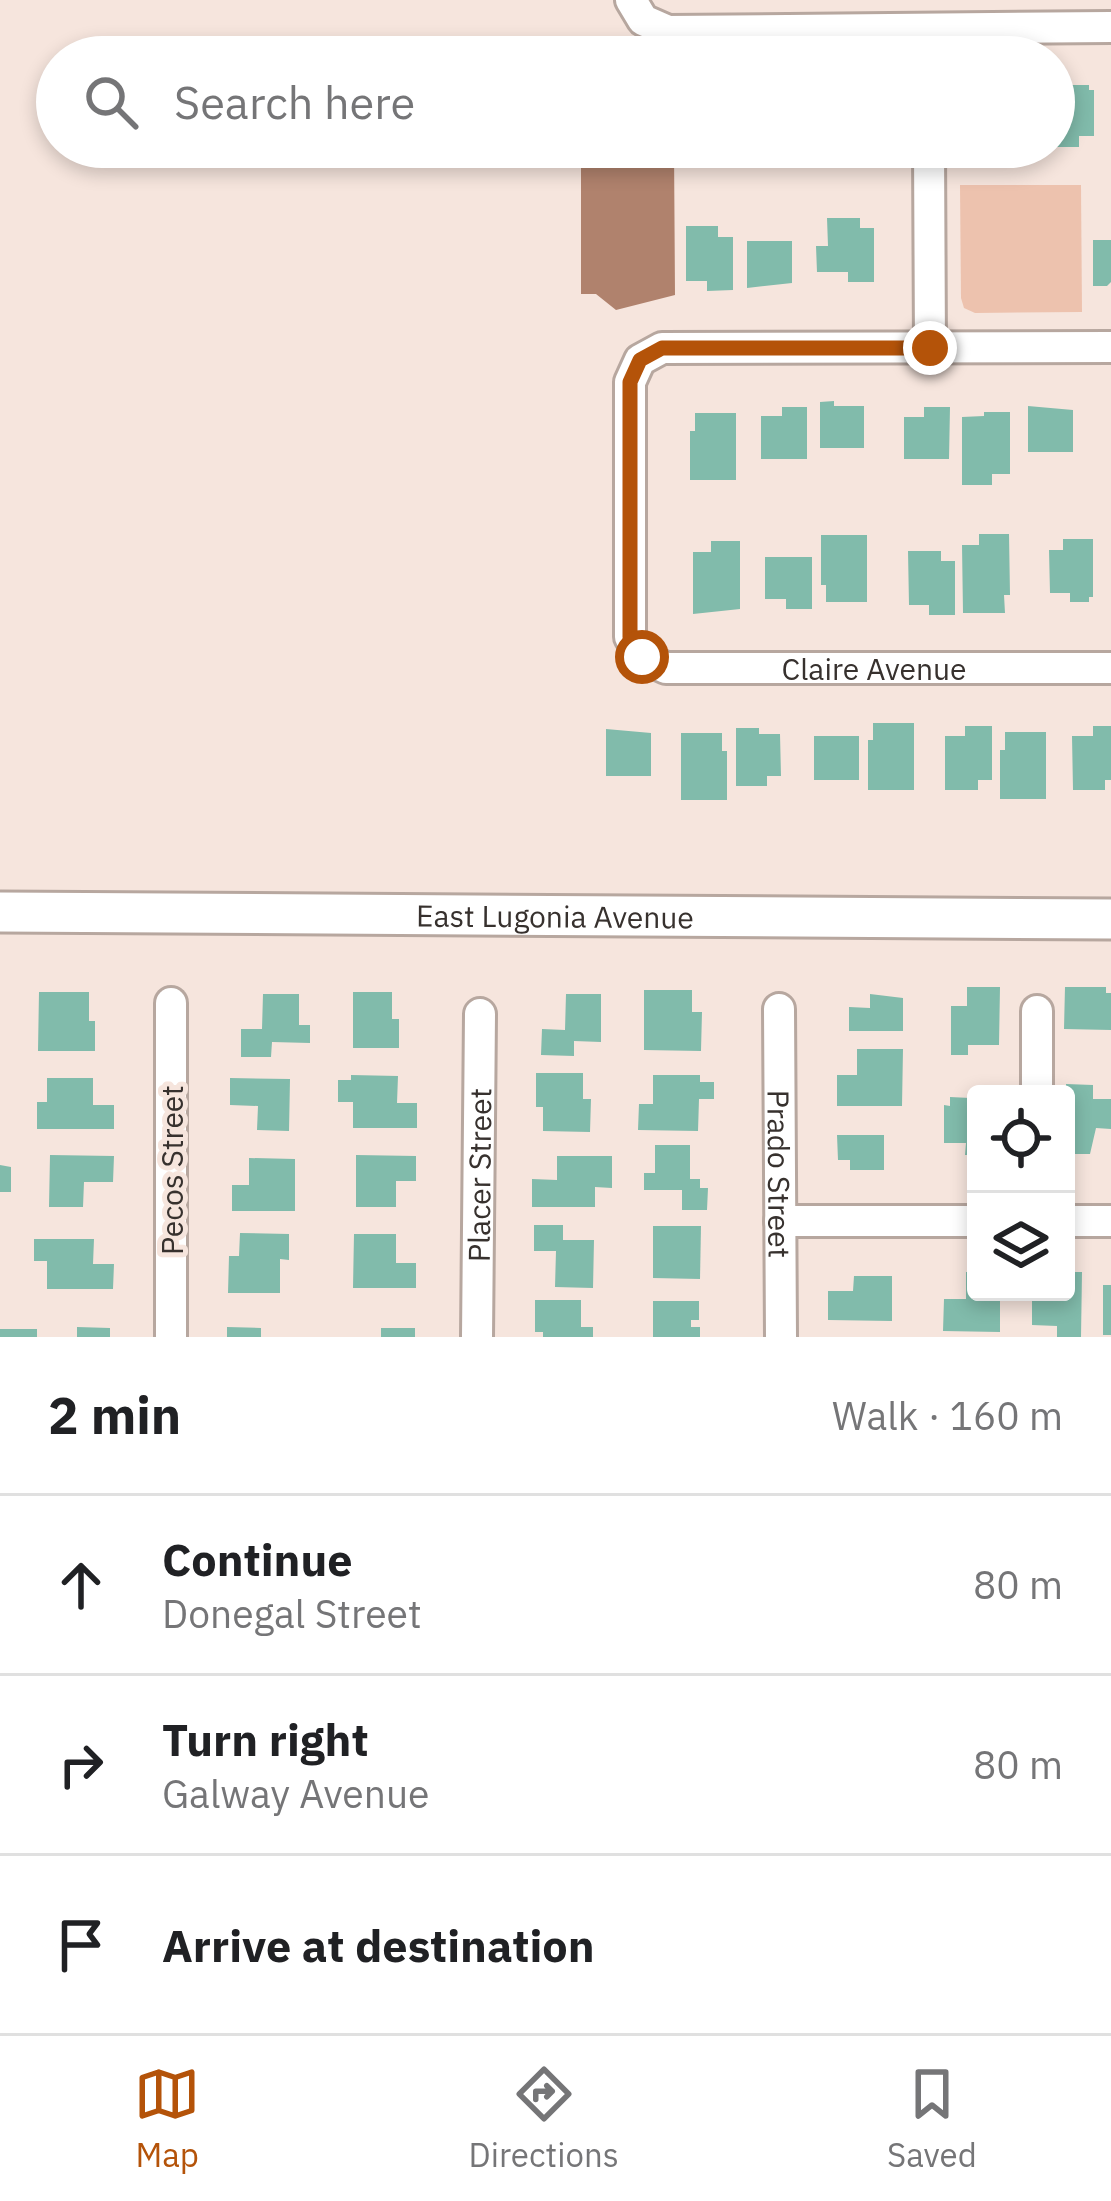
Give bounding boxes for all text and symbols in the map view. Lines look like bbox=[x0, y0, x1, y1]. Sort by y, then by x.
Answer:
search box bbox=[36, 36, 1075, 168]
icon: search bbox=[78, 69, 144, 135]
text: Search here bbox=[174, 73, 415, 131]
route end bbox=[903, 321, 957, 375]
route start bbox=[615, 630, 669, 684]
street label: Claire Avenue bbox=[782, 649, 967, 688]
street label: East Lugonia Avenue bbox=[416, 895, 694, 936]
street label: Pecos Street bbox=[152, 1085, 191, 1255]
map controls bbox=[967, 1085, 1075, 1301]
button: locate bbox=[967, 1085, 1075, 1193]
street label: Placer Street bbox=[458, 1088, 499, 1262]
street label: Prado Street bbox=[760, 1090, 800, 1258]
button: layers bbox=[967, 1193, 1075, 1301]
text: 2 min bbox=[48, 1382, 181, 1448]
text: Walk · 160 m bbox=[832, 1390, 1063, 1441]
text: Continue bbox=[162, 1530, 353, 1588]
icon: ahead bbox=[48, 1552, 114, 1618]
text: 80 m bbox=[973, 1559, 1063, 1610]
text: Donegal Street bbox=[162, 1588, 422, 1639]
text: Turn right bbox=[162, 1710, 369, 1768]
icon: right bbox=[48, 1732, 114, 1798]
text: 80 m bbox=[973, 1739, 1063, 1790]
text: Galway Avenue bbox=[162, 1768, 429, 1819]
icon: arrive bbox=[48, 1912, 114, 1978]
text: Arrive at destination bbox=[162, 1916, 595, 1974]
tab: Map bbox=[134, 2061, 200, 2176]
tab: Directions bbox=[469, 2061, 619, 2176]
tab: Saved bbox=[887, 2061, 977, 2176]

